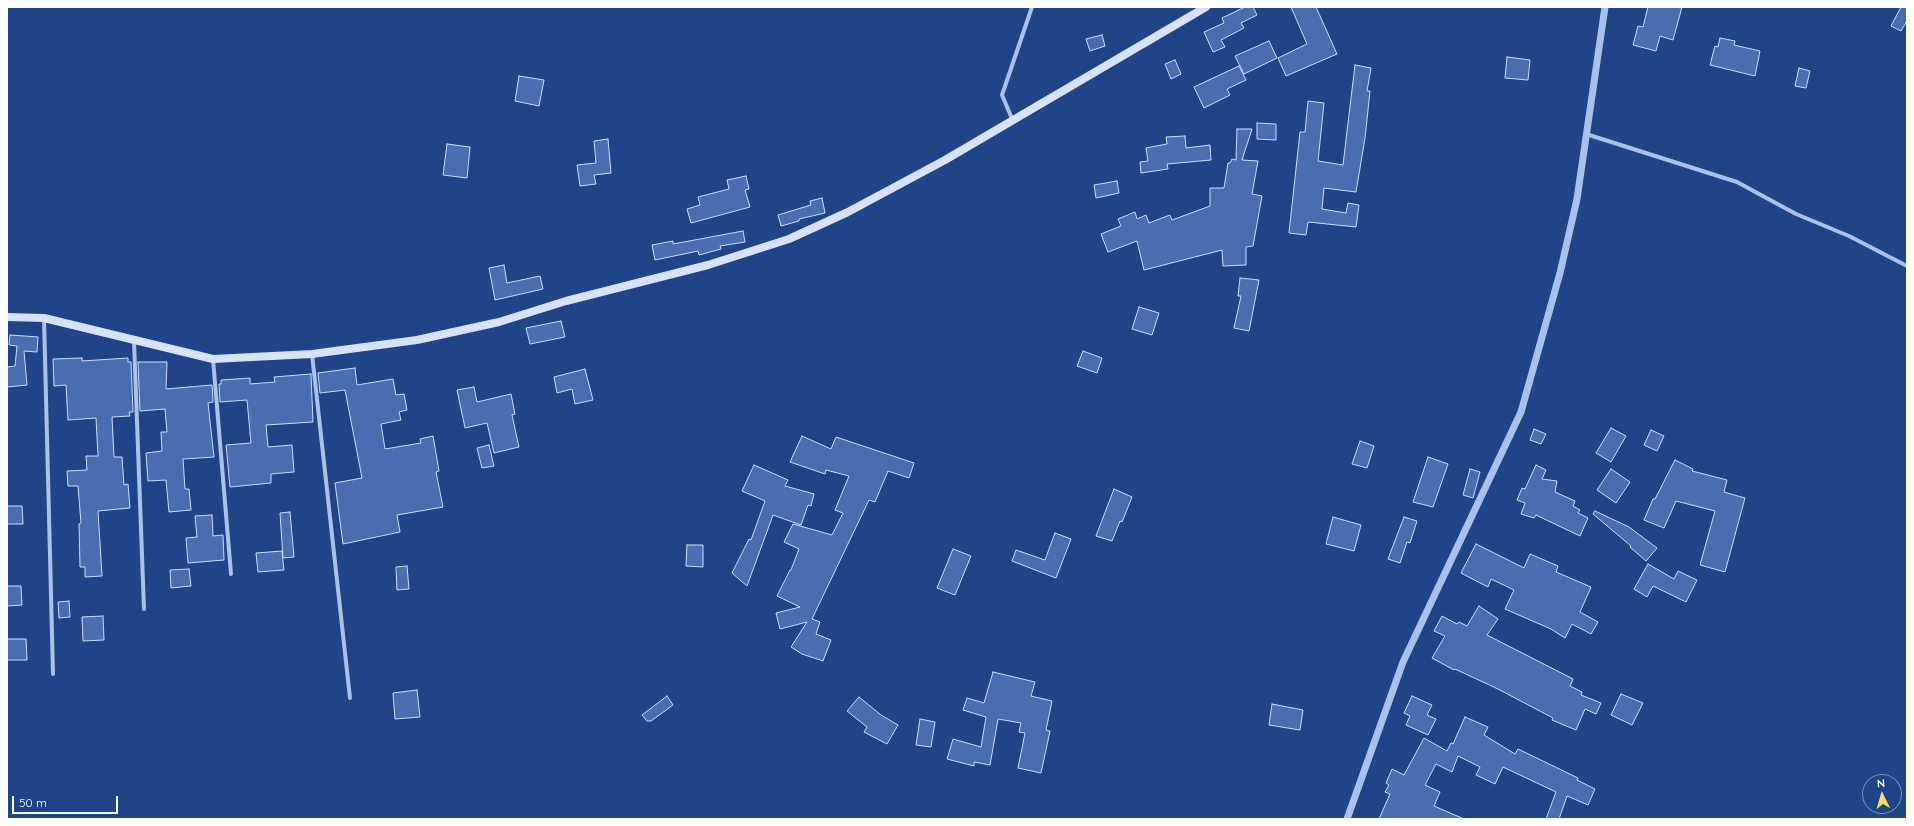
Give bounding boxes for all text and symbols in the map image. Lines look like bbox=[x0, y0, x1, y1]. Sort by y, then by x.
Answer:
north arrow bbox=[1862, 774, 1902, 814]
text: N bbox=[1876, 776, 1886, 790]
scale bar bbox=[14, 788, 120, 814]
text: 50 m bbox=[19, 795, 47, 810]

